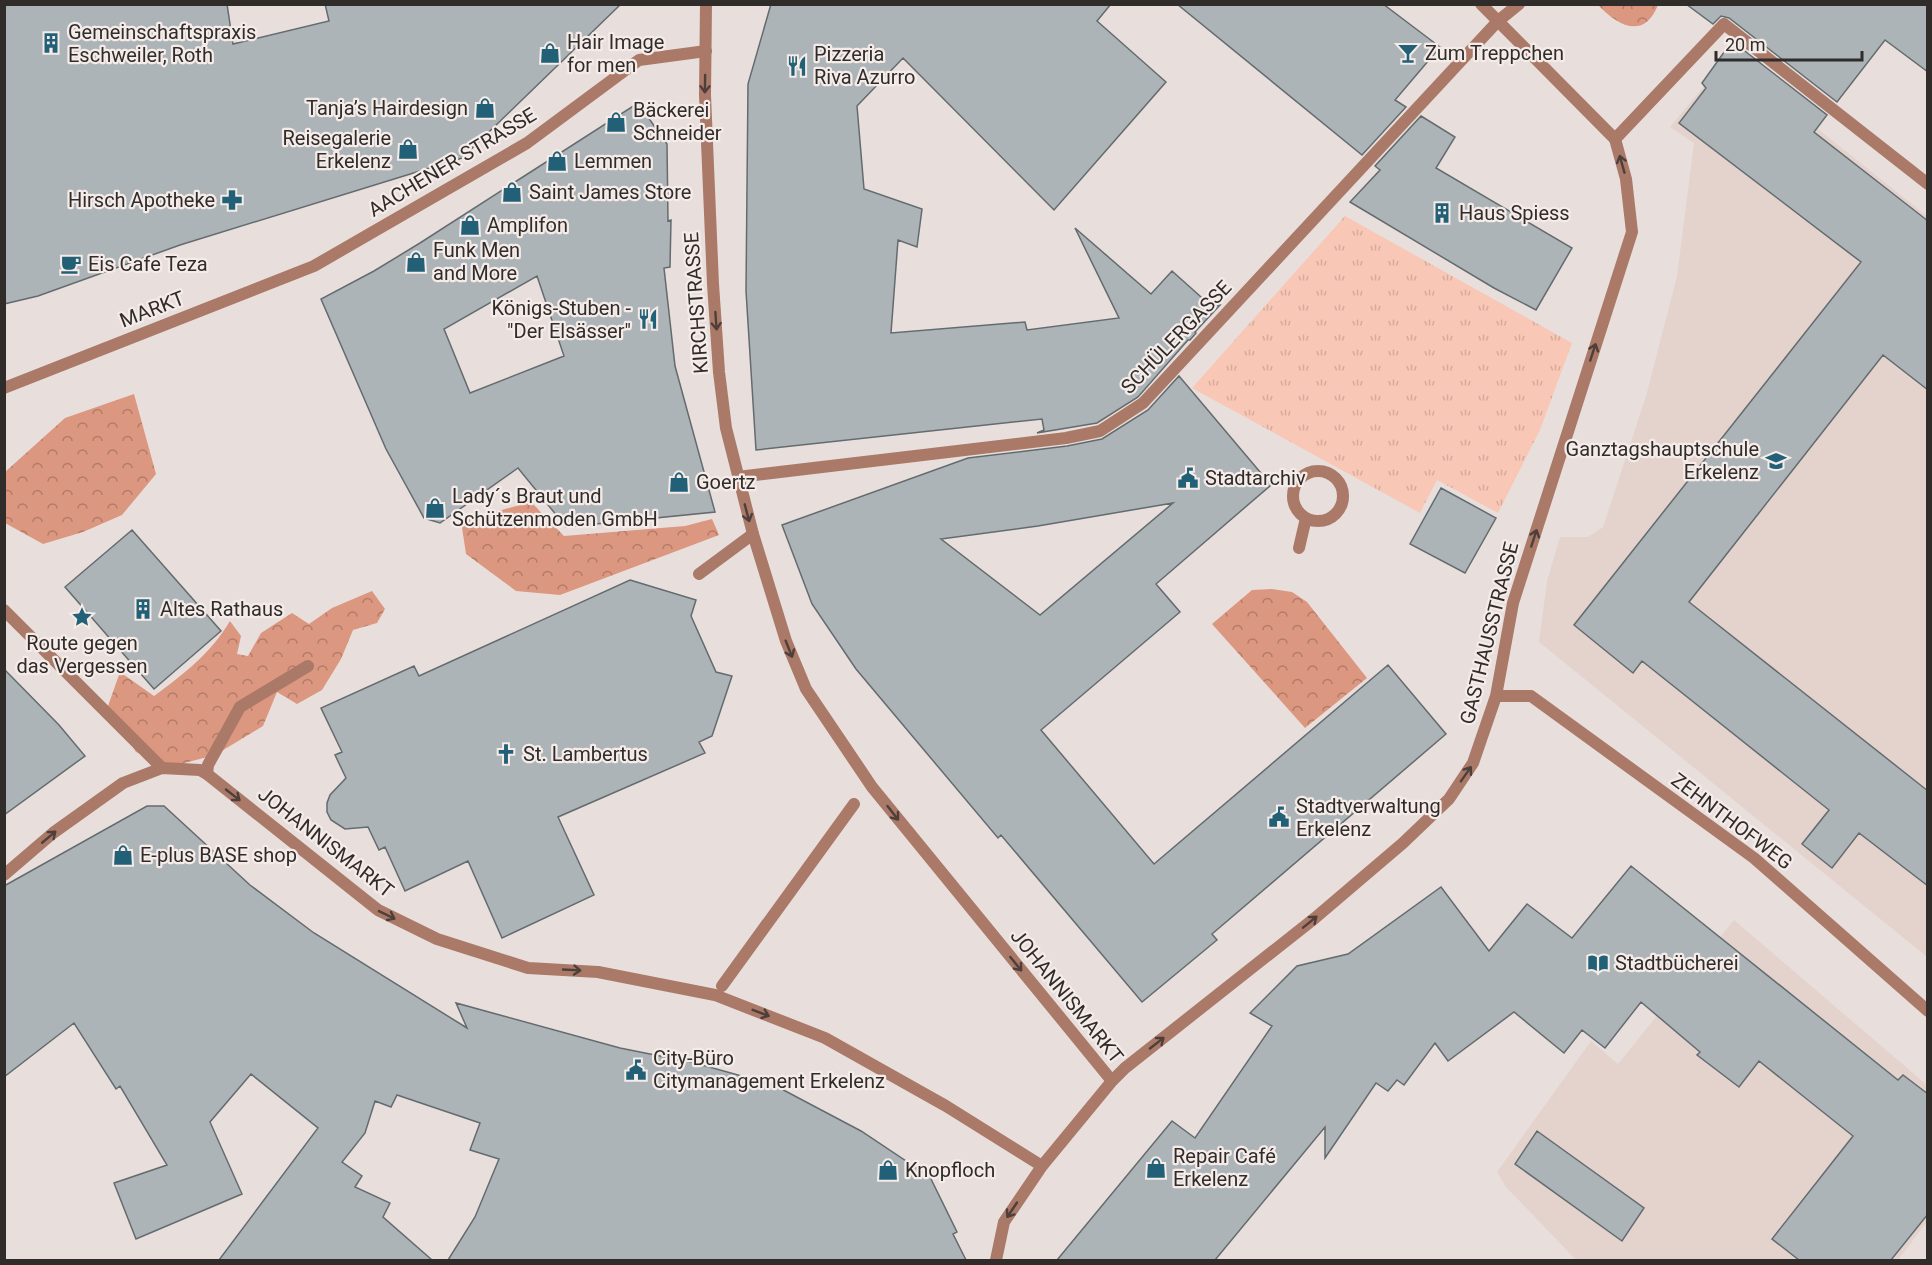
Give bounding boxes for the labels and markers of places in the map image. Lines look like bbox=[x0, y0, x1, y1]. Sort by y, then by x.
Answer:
place label: Gemeinschaftspraxis Eschweiler, Roth bbox=[68, 20, 256, 67]
place label: Hair Image for men bbox=[567, 30, 664, 77]
building icon: Gemeinschaftspraxis Eschweiler, Roth bbox=[39, 31, 63, 55]
shop icon: Hair Image for men bbox=[538, 41, 562, 65]
bar icon: Zum Treppchen bbox=[1396, 41, 1420, 65]
place label: Zum Treppchen bbox=[1425, 41, 1564, 65]
place label: Pizzeria Riva Azurro bbox=[814, 42, 915, 89]
restaurant icon: Pizzeria Riva Azurro bbox=[785, 54, 809, 78]
place label: Tanja’s Hairdesign bbox=[306, 96, 468, 120]
shop icon: Tanja’s Hairdesign bbox=[473, 96, 497, 120]
place label: Bäckerei Schneider bbox=[633, 98, 722, 145]
shop icon: Bäckerei Schneider bbox=[604, 110, 628, 134]
place label: Reisegalerie Erkelenz bbox=[282, 126, 391, 173]
shop icon: Reisegalerie Erkelenz bbox=[396, 137, 420, 161]
shop icon: Lemmen bbox=[545, 149, 569, 173]
place label: Lemmen bbox=[574, 149, 652, 173]
shop icon: Saint James Store bbox=[500, 180, 524, 204]
place label: Saint James Store bbox=[529, 180, 691, 204]
place label: Hirsch Apotheke bbox=[68, 188, 215, 212]
pharmacy icon: Hirsch Apotheke bbox=[220, 188, 244, 212]
building icon: Haus Spiess bbox=[1430, 201, 1454, 225]
place label: Haus Spiess bbox=[1459, 201, 1570, 225]
shop icon: Amplifon bbox=[458, 213, 482, 237]
place label: Amplifon bbox=[487, 213, 568, 237]
place label: Funk Men and More bbox=[433, 238, 520, 285]
shop icon: Funk Men and More bbox=[404, 250, 428, 274]
cafe icon: Eis Cafe Teza bbox=[59, 252, 83, 276]
place label: Eis Cafe Teza bbox=[88, 252, 208, 276]
place label: Königs-Stuben - "Der Elsässer" bbox=[492, 296, 631, 343]
restaurant icon: Königs-Stuben - "Der Elsässer" bbox=[636, 307, 660, 331]
place label: Ganztagshauptschule Erkelenz bbox=[1566, 437, 1759, 484]
school or university icon: Ganztagshauptschule Erkelenz bbox=[1764, 449, 1788, 473]
public building icon: Stadtarchiv bbox=[1176, 466, 1200, 490]
place label: Stadtarchiv bbox=[1205, 466, 1306, 490]
shop icon: Goertz bbox=[667, 470, 691, 494]
place label: Goertz bbox=[696, 470, 755, 494]
place label: Lady´s Braut und Schützenmoden GmbH bbox=[452, 484, 658, 531]
shop icon: Lady´s Braut und Schützenmoden GmbH bbox=[423, 496, 447, 520]
building icon: Altes Rathaus bbox=[131, 597, 155, 621]
place label: Altes Rathaus bbox=[160, 597, 283, 621]
place icon: Route gegen das Vergessen bbox=[70, 605, 94, 629]
place label: Route gegen das Vergessen bbox=[16, 631, 148, 678]
church icon: St. Lambertus bbox=[494, 742, 518, 766]
place label: St. Lambertus bbox=[523, 742, 648, 766]
place label: Stadtverwaltung Erkelenz bbox=[1296, 794, 1441, 841]
public building icon: Stadtverwaltung Erkelenz bbox=[1267, 805, 1291, 829]
shop icon: E-plus BASE shop bbox=[111, 843, 135, 867]
place label: E-plus BASE shop bbox=[140, 843, 297, 867]
library icon: Stadtbücherei bbox=[1586, 951, 1610, 975]
place label: Stadtbücherei bbox=[1615, 951, 1739, 975]
place label: City-Büro Citymanagement Erkelenz bbox=[653, 1046, 885, 1093]
public building icon: City-Büro Citymanagement Erkelenz bbox=[624, 1058, 648, 1082]
place label: Repair Café Erkelenz bbox=[1173, 1144, 1276, 1191]
shop icon: Repair Café Erkelenz bbox=[1144, 1156, 1168, 1180]
shop icon: Knopfloch bbox=[876, 1158, 900, 1182]
place label: Knopfloch bbox=[905, 1158, 995, 1182]

